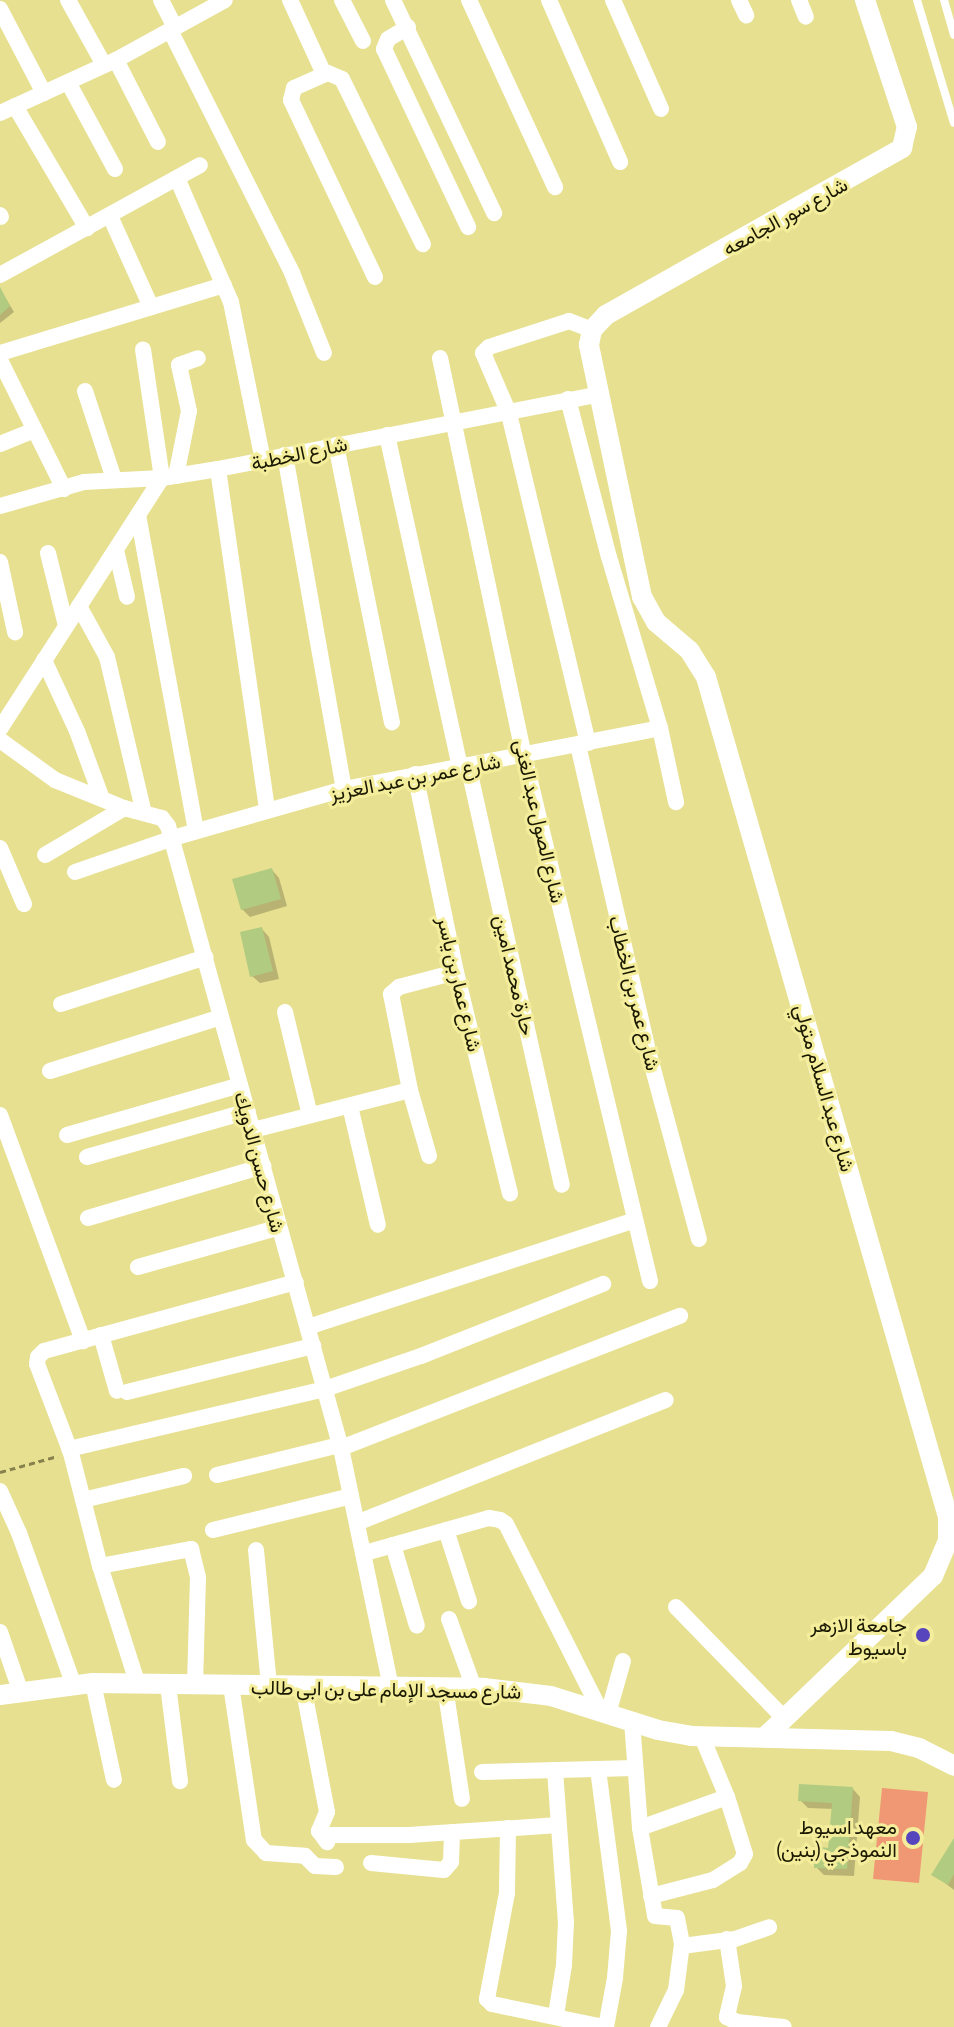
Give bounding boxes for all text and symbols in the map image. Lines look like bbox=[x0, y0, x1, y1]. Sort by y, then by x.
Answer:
street label: شارع سور الجامعه bbox=[718, 172, 852, 260]
street label: شارع الخطبة bbox=[249, 431, 349, 475]
street label: شارع الصول عبد الغنى bbox=[509, 737, 571, 905]
street label: شارع عمر بن عبد العزيز bbox=[328, 749, 502, 805]
street label: حارة محمد امين bbox=[489, 912, 541, 1038]
street label: شارع عمر بن الخطاب bbox=[604, 913, 666, 1073]
street label: شارع عمار بن ياسر bbox=[433, 914, 487, 1054]
street label: شارع عبد السلام متولي bbox=[790, 1001, 860, 1175]
street label: شارع حسن الدويك bbox=[230, 1089, 290, 1235]
place label: جامعة الازهر باسيوط bbox=[810, 1612, 907, 1659]
marker: جامعة الازهر باسيوط bbox=[914, 1626, 932, 1644]
street label: شارع مسجد الإمام على بن ابى طالب bbox=[251, 1675, 521, 1703]
place label: معهد اسيوط النموذجي (بنين) bbox=[776, 1814, 897, 1861]
marker: معهد اسيوط النموذجي (بنين) bbox=[904, 1829, 922, 1847]

